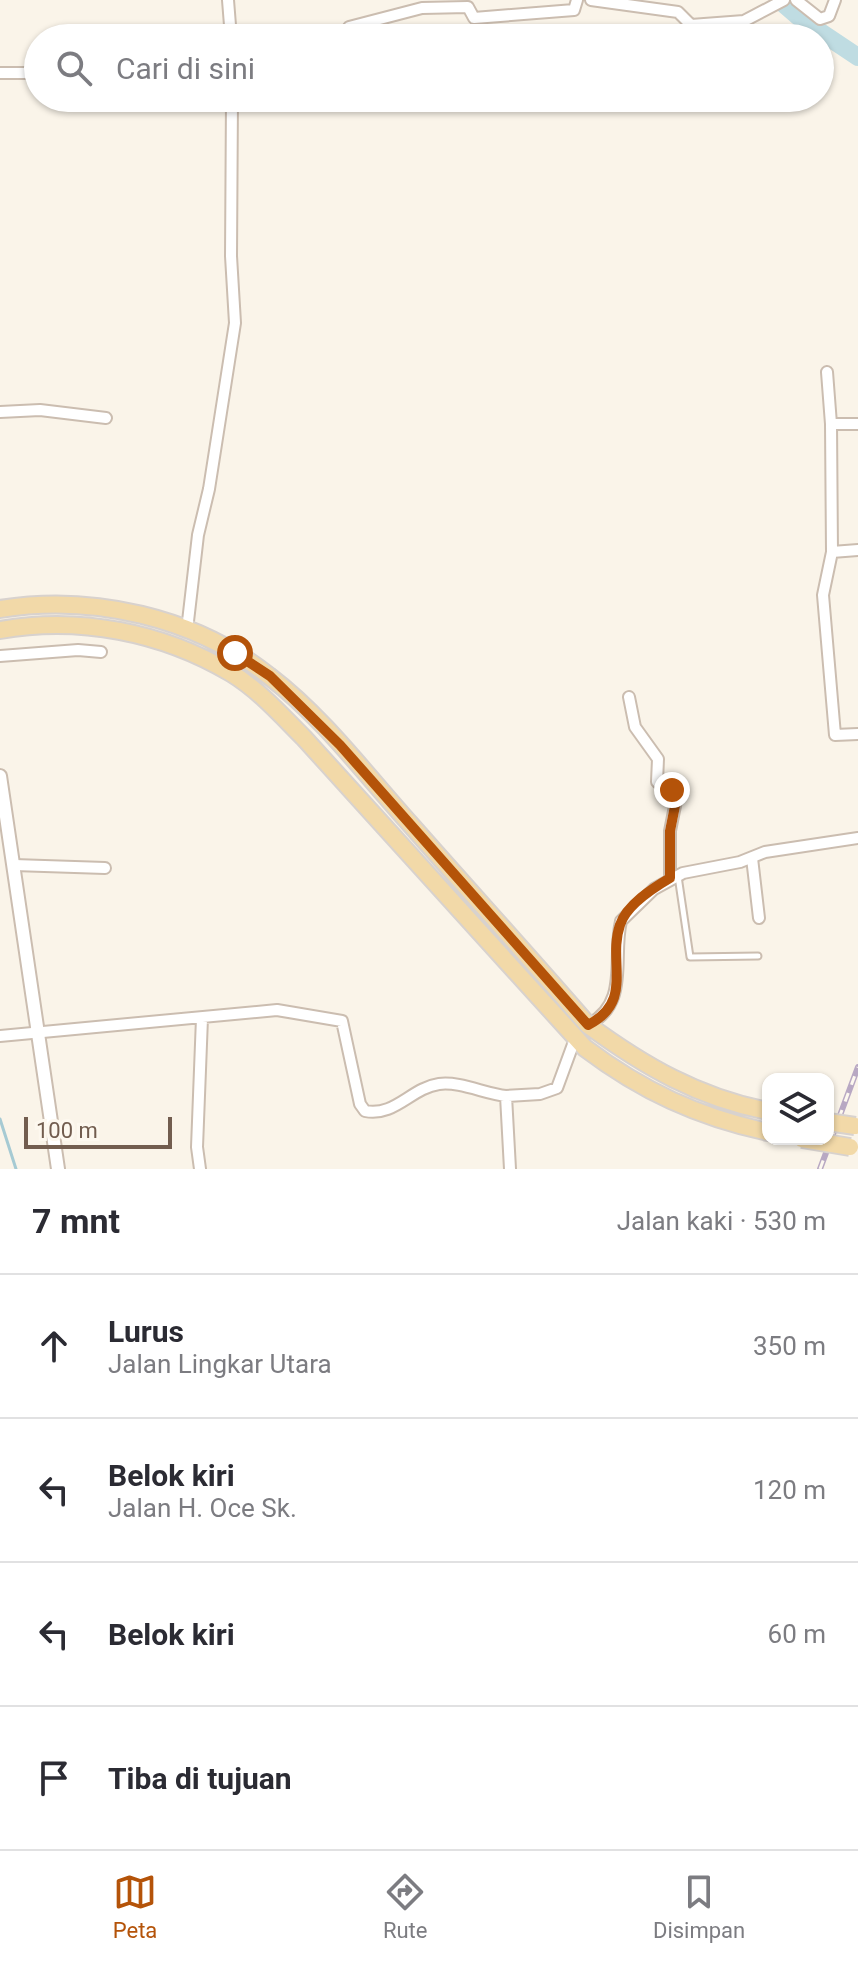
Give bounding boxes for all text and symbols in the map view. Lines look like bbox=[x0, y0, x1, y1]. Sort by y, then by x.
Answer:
search box bbox=[24, 24, 834, 112]
icon: search bbox=[52, 46, 96, 90]
text: Cari di sini bbox=[116, 51, 255, 86]
route start bbox=[217, 635, 253, 671]
route end bbox=[654, 772, 690, 808]
map controls bbox=[762, 1073, 834, 1145]
button: layers bbox=[762, 1073, 834, 1145]
scale bar bbox=[24, 1113, 172, 1149]
text: 100 m bbox=[36, 1118, 98, 1143]
text: 7 mnt bbox=[32, 1201, 120, 1241]
text: Jalan kaki · 530 m bbox=[617, 1206, 826, 1236]
text: Lurus bbox=[108, 1314, 184, 1349]
icon: ahead bbox=[32, 1324, 76, 1368]
text: 350 m bbox=[753, 1331, 826, 1361]
text: Jalan Lingkar Utara bbox=[108, 1349, 332, 1379]
text: Belok kiri bbox=[108, 1458, 235, 1493]
icon: left bbox=[32, 1468, 76, 1512]
text: 120 m bbox=[753, 1475, 826, 1505]
text: Jalan H. Oce Sk. bbox=[108, 1493, 297, 1523]
icon: left bbox=[32, 1612, 76, 1656]
text: Belok kiri bbox=[108, 1617, 235, 1652]
text: 60 m bbox=[768, 1619, 826, 1649]
icon: arrive bbox=[32, 1756, 76, 1800]
text: Tiba di tujuan bbox=[108, 1761, 292, 1796]
tab: Peta bbox=[113, 1870, 157, 1943]
tab: Rute bbox=[383, 1870, 427, 1943]
tab: Disimpan bbox=[653, 1870, 745, 1943]

